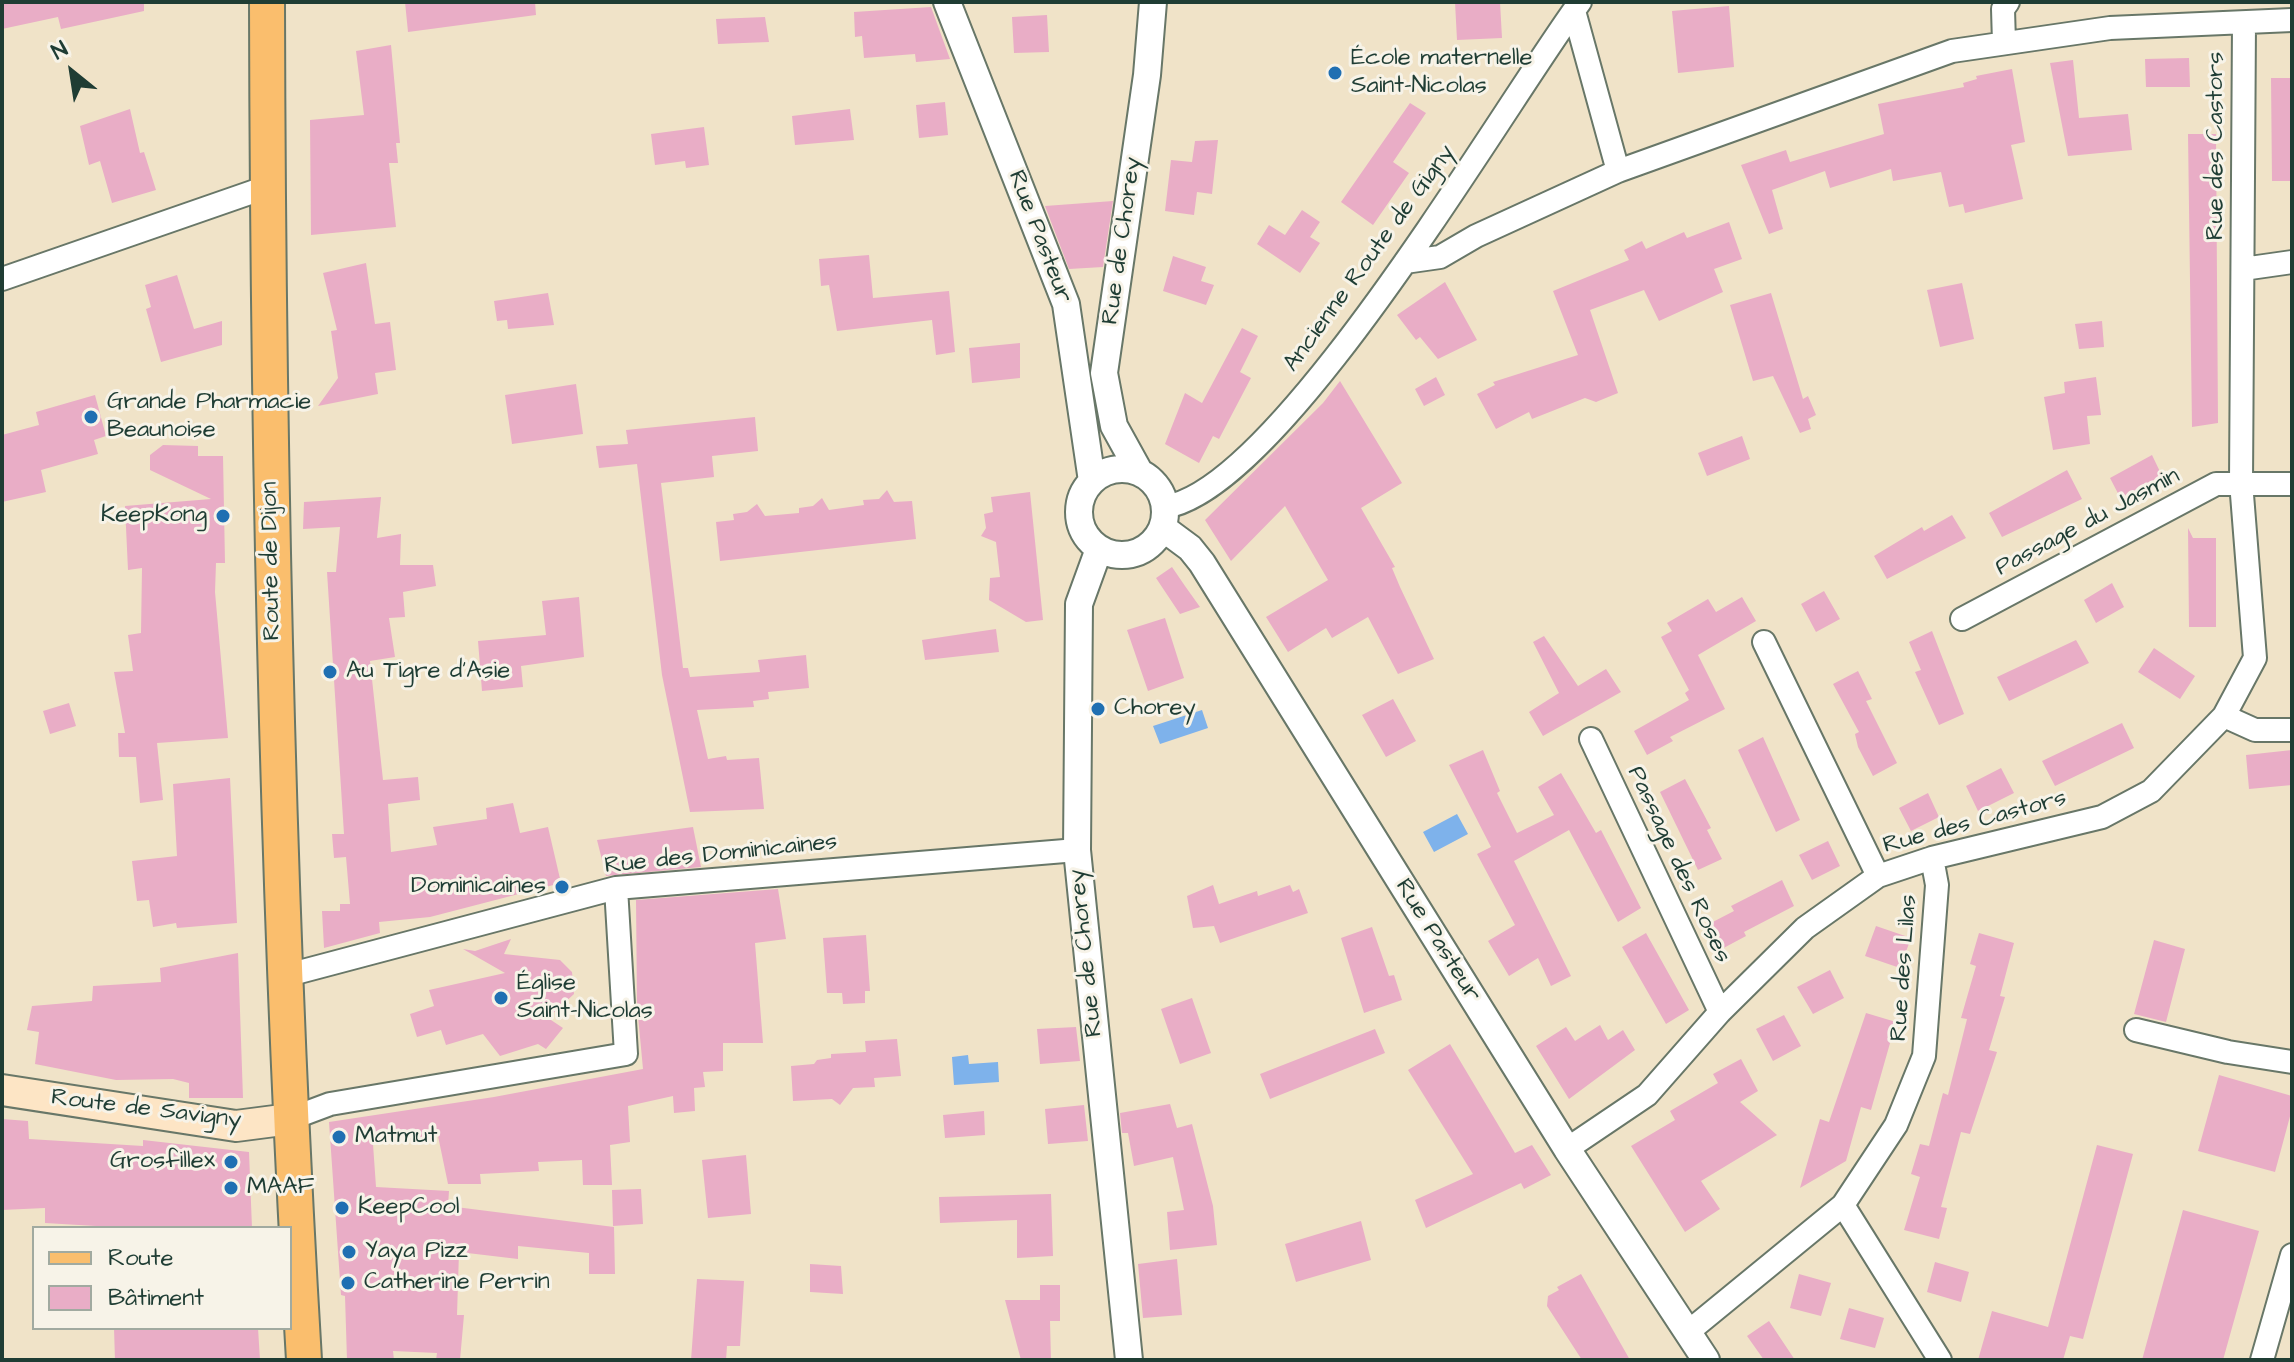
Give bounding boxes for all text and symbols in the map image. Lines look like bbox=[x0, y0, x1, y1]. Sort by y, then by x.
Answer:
north arrow bbox=[32, 32, 112, 112]
text: N bbox=[46, 34, 73, 68]
place label: École maternelle Saint-Nicolas bbox=[1351, 45, 1533, 101]
street label: Rue des Castors bbox=[2203, 52, 2231, 240]
marker: École maternelle Saint-Nicolas bbox=[1326, 64, 1344, 82]
street label: Ancienne Route de Gigny bbox=[1278, 140, 1462, 378]
street label: Rue de Chorey bbox=[1097, 156, 1149, 326]
street label: Rue Pasteur bbox=[1001, 167, 1077, 307]
place label: Grande Pharmacie Beaunoise bbox=[107, 389, 311, 445]
marker: Grande Pharmacie Beaunoise bbox=[82, 408, 100, 426]
street label: Passage du Jasmin bbox=[1991, 462, 2185, 584]
street label: Route de Dijon bbox=[256, 481, 288, 641]
place label: KeepKong bbox=[101, 502, 207, 530]
marker: KeepKong bbox=[214, 507, 232, 525]
place label: Au Tigre d'Asie bbox=[346, 658, 510, 686]
marker: Au Tigre d'Asie bbox=[321, 663, 339, 681]
place label: Chorey bbox=[1114, 695, 1196, 723]
marker: Chorey bbox=[1089, 700, 1107, 718]
street label: Passage des Roses bbox=[1620, 762, 1736, 968]
street label: Rue des Castors bbox=[1880, 785, 2070, 861]
street label: Rue des Dominicaines bbox=[603, 828, 839, 882]
street label: Rue de Chorey bbox=[1064, 868, 1110, 1038]
place label: Dominicaines bbox=[411, 873, 546, 901]
street label: Rue Pasteur bbox=[1388, 874, 1486, 1008]
marker: Dominicaines bbox=[553, 878, 571, 896]
street label: Rue des Lilas bbox=[1886, 894, 1924, 1042]
place label: Église Saint-Nicolas bbox=[517, 970, 653, 1026]
marker: Église Saint-Nicolas bbox=[492, 989, 510, 1007]
street label: Route de Savigny bbox=[49, 1084, 243, 1136]
place label: Matmut bbox=[355, 1123, 437, 1151]
marker: Matmut bbox=[330, 1128, 348, 1146]
place label: Grosfillex bbox=[110, 1148, 215, 1176]
marker: Grosfillex bbox=[222, 1153, 240, 1171]
place label: MAAF bbox=[247, 1174, 314, 1202]
marker: MAAF bbox=[222, 1179, 240, 1197]
place label: KeepCool bbox=[358, 1194, 460, 1222]
marker: KeepCool bbox=[333, 1199, 351, 1217]
legend bbox=[32, 1226, 292, 1330]
place label: Yaya Pizz bbox=[365, 1238, 468, 1266]
text: Route bbox=[108, 1241, 173, 1275]
marker: Yaya Pizz bbox=[340, 1243, 358, 1261]
place label: Catherine Perrin bbox=[364, 1269, 550, 1297]
marker: Catherine Perrin bbox=[339, 1274, 357, 1292]
text: Bâtiment bbox=[108, 1281, 204, 1315]

